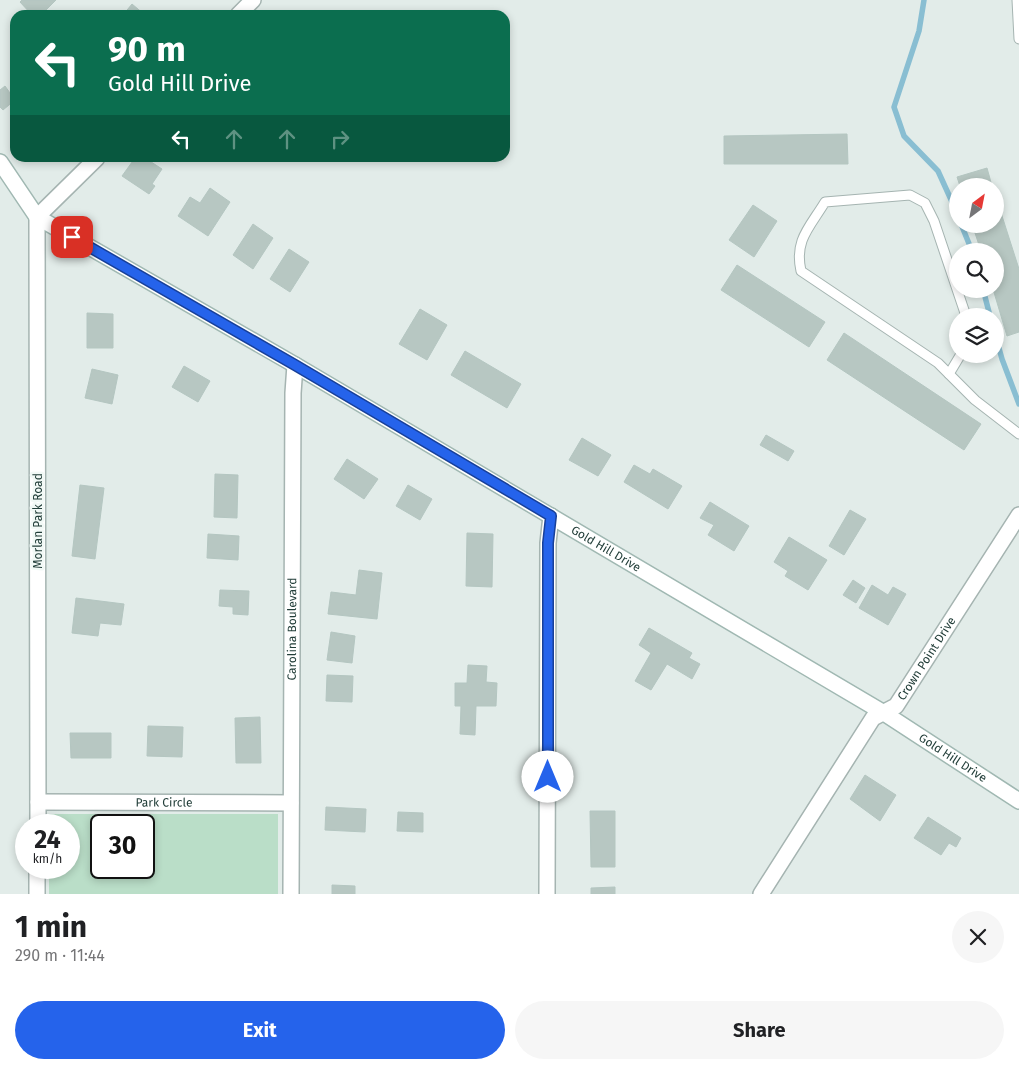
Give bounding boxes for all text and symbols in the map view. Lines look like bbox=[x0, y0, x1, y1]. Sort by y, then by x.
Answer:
text: 90 m bbox=[108, 28, 186, 70]
icon: left bbox=[25, 30, 90, 95]
text: Gold Hill Drive bbox=[108, 70, 252, 97]
icon: left bbox=[167, 125, 195, 153]
icon: ahead bbox=[220, 125, 248, 153]
icon: ahead bbox=[273, 125, 301, 153]
icon: right bbox=[326, 125, 354, 153]
north arrow bbox=[949, 178, 1004, 232]
map controls bbox=[949, 178, 1004, 363]
pin bbox=[51, 216, 93, 258]
icon: arrive bbox=[58, 223, 86, 251]
button: search bbox=[949, 243, 1004, 298]
button: layers bbox=[949, 308, 1004, 363]
street label: Morlan Park Road bbox=[31, 473, 45, 569]
street label: Gold Hill Drive bbox=[569, 523, 643, 575]
street label: Carolina Boulevard bbox=[285, 577, 299, 681]
street label: Crown Point Drive bbox=[895, 614, 959, 703]
street label: Gold Hill Drive bbox=[916, 731, 989, 785]
position arrow bbox=[521, 750, 573, 802]
street label: Park Circle bbox=[135, 795, 193, 810]
speed limit sign: 30 bbox=[90, 814, 155, 879]
text: 24 bbox=[34, 825, 61, 855]
text: km/h bbox=[33, 852, 62, 866]
text: 1 min bbox=[15, 909, 87, 945]
button: close bbox=[952, 911, 1004, 963]
text: 290 m · 11:44 bbox=[15, 946, 105, 965]
button: Exit bbox=[15, 1001, 505, 1059]
button: Share bbox=[515, 1001, 1004, 1059]

